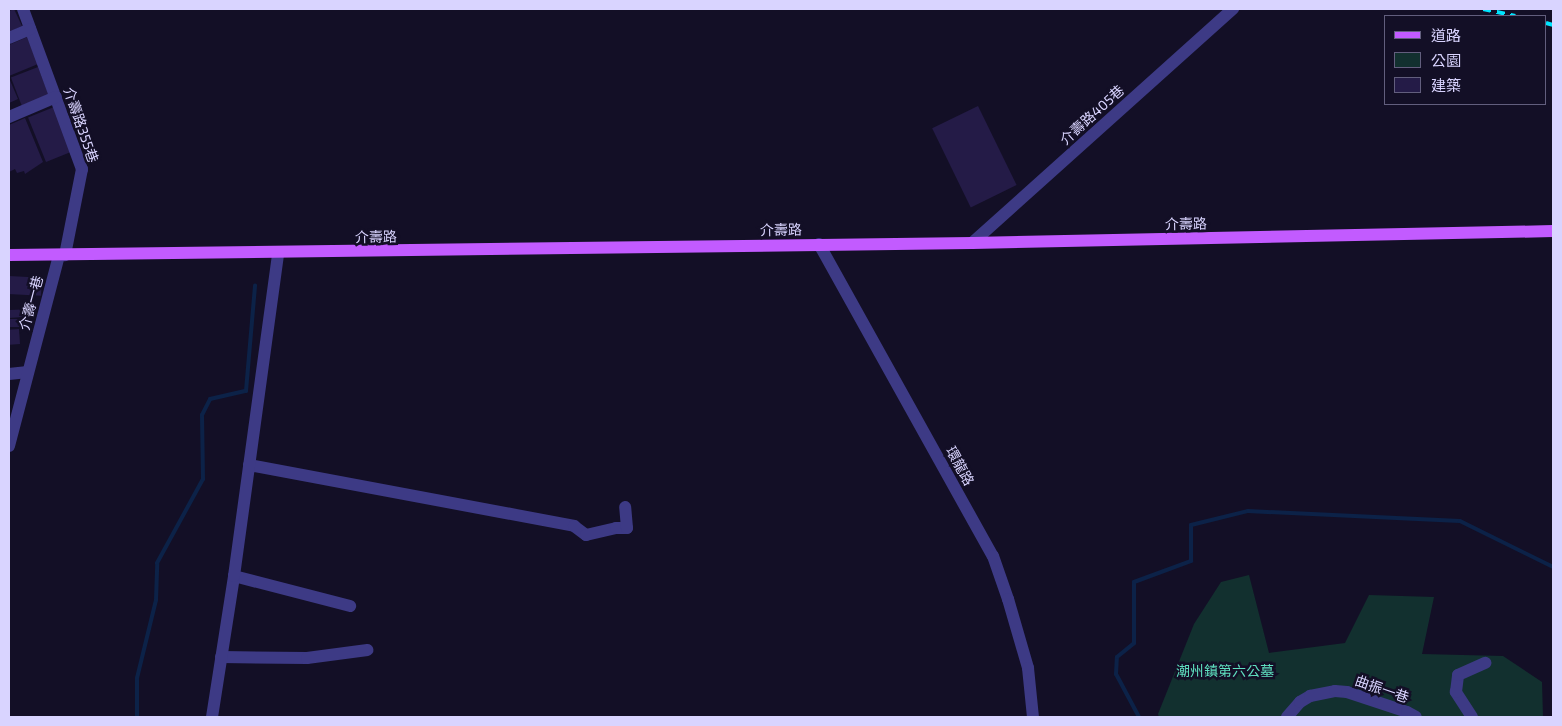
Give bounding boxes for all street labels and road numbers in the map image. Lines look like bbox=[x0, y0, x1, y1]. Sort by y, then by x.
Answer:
street label: 介壽路405巷 bbox=[1056, 82, 1128, 148]
street label: 介壽路355巷 bbox=[60, 85, 102, 165]
street label: 介壽路 bbox=[1165, 215, 1207, 233]
street label: 介壽路 bbox=[760, 221, 802, 239]
street label: 介壽路 bbox=[355, 228, 397, 246]
street label: 介壽一巷 bbox=[16, 274, 46, 332]
street label: 環龍路 bbox=[942, 444, 978, 488]
street label: 曲振一巷 bbox=[1353, 672, 1411, 706]

